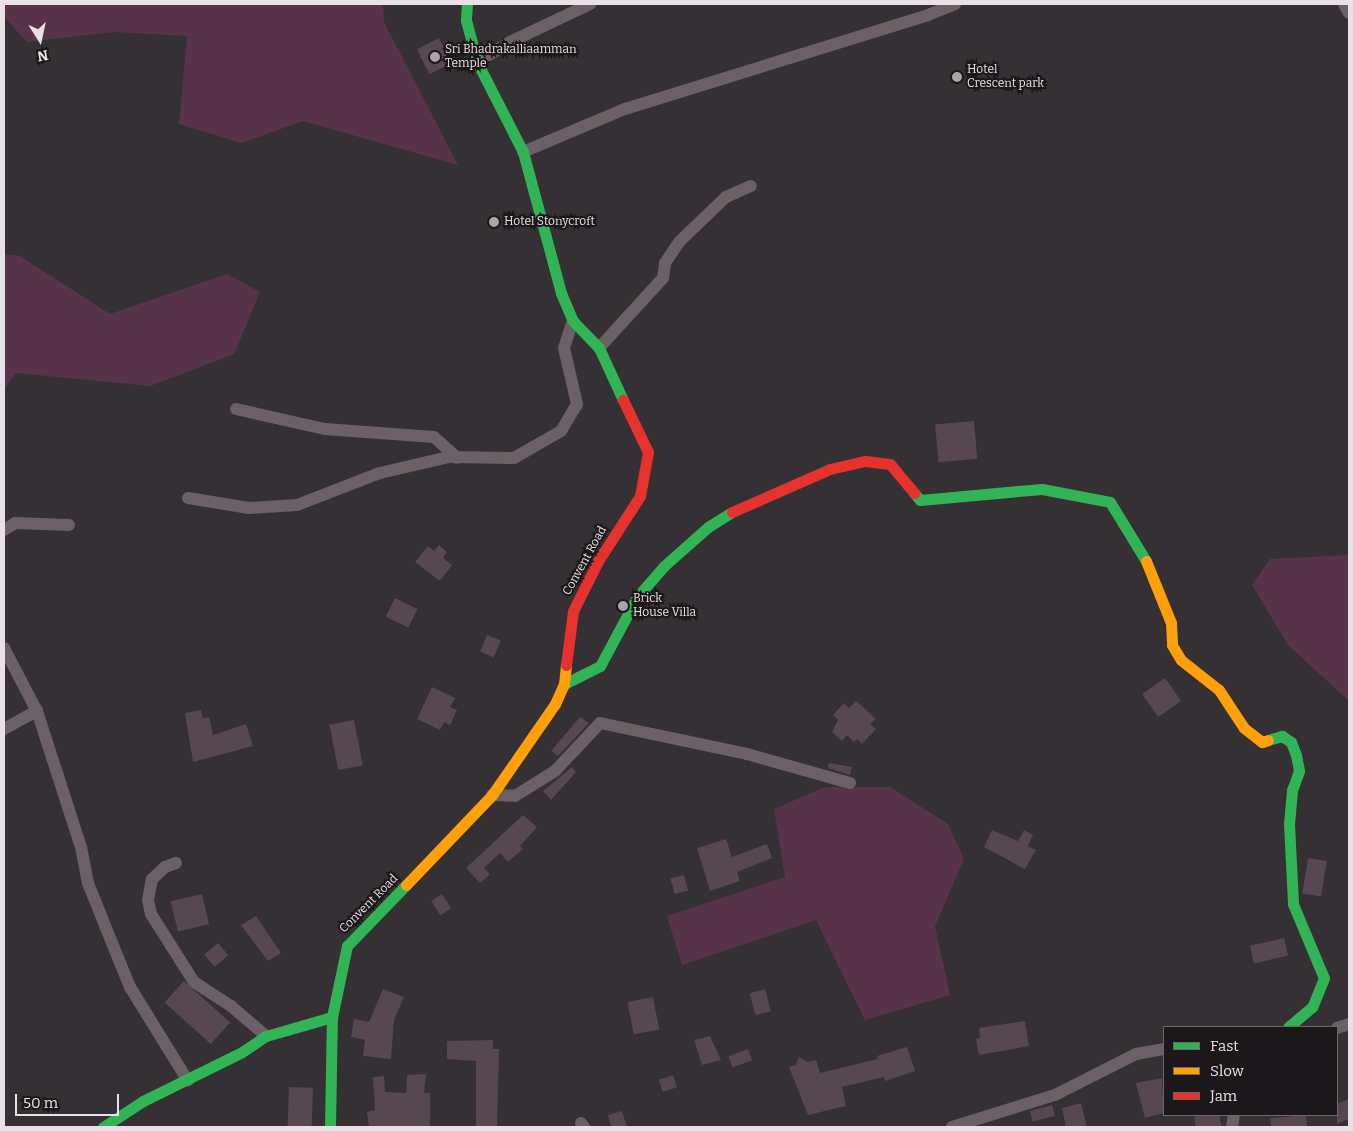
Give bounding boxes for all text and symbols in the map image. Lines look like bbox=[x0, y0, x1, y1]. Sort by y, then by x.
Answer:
north arrow bbox=[15, 15, 65, 65]
place label: Sri Bhadrakalliaamman Temple bbox=[445, 43, 577, 71]
text: N bbox=[36, 46, 49, 65]
marker: Sri Bhadrakalliaamman Temple bbox=[429, 51, 441, 63]
place label: Hotel Crescent park bbox=[967, 63, 1044, 91]
marker: Hotel Crescent park bbox=[951, 71, 963, 83]
place label: Hotel Stonycroft bbox=[504, 215, 595, 229]
marker: Hotel Stonycroft bbox=[488, 216, 500, 228]
street label: Convent Road bbox=[560, 524, 610, 598]
place label: Brick House Villa bbox=[633, 592, 696, 620]
marker: Brick House Villa bbox=[617, 600, 629, 612]
street label: Convent Road bbox=[337, 872, 401, 936]
legend bbox=[1163, 1026, 1338, 1116]
text: Fast bbox=[1210, 1037, 1239, 1055]
text: Slow bbox=[1210, 1062, 1244, 1080]
scale bar bbox=[18, 1084, 121, 1116]
text: Jam bbox=[1210, 1087, 1237, 1105]
text: 50 m bbox=[23, 1094, 58, 1112]

